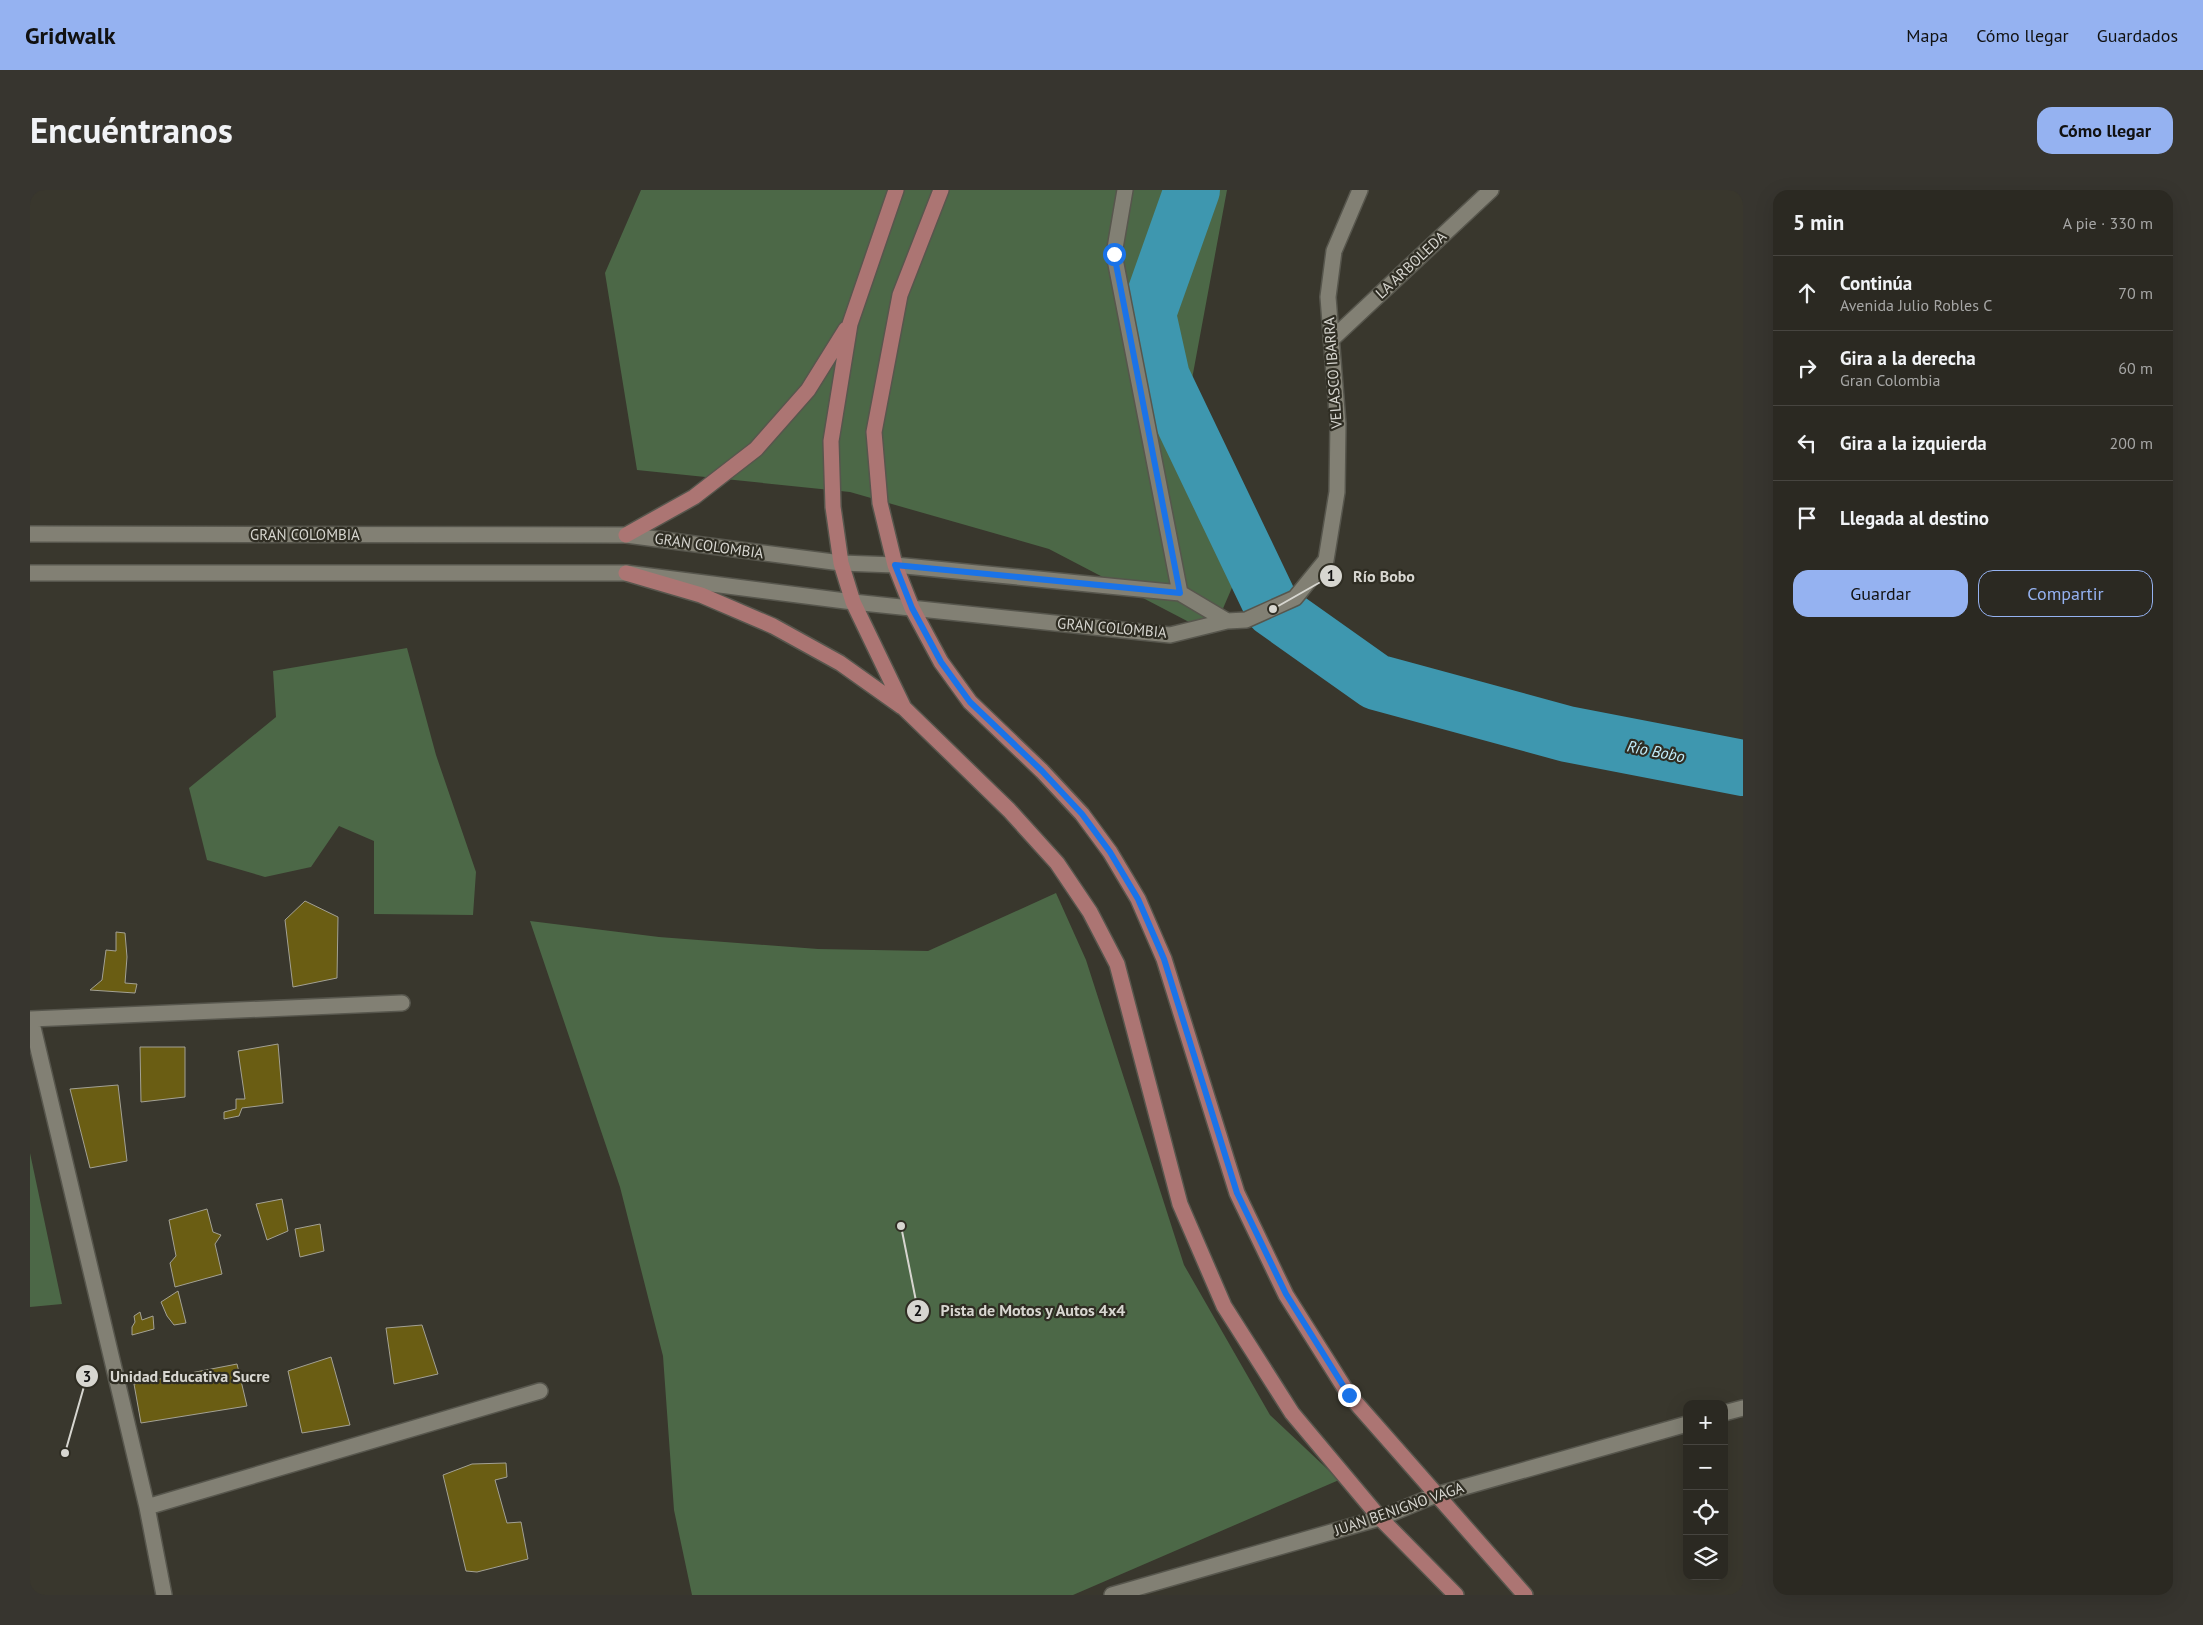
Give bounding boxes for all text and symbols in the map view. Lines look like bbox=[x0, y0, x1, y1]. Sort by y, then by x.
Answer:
text: Gridwalk bbox=[25, 20, 115, 51]
text: Mapa bbox=[1906, 24, 1948, 47]
text: Cómo llegar bbox=[1976, 24, 2069, 47]
text: Guardados bbox=[2097, 24, 2178, 47]
text: Encuéntranos bbox=[30, 107, 233, 153]
button: Cómo llegar bbox=[2037, 107, 2173, 154]
text: 5 min bbox=[1793, 209, 1844, 236]
text: A pie · 330 m bbox=[2063, 213, 2153, 233]
street label: LA ARBOLEDA bbox=[1371, 227, 1450, 302]
route start bbox=[1103, 243, 1126, 266]
text: Continúa bbox=[1840, 271, 1912, 295]
icon: ahead bbox=[1793, 279, 1821, 307]
text: 70 m bbox=[2118, 283, 2153, 303]
text: Avenida Julio Robles C bbox=[1840, 295, 1992, 315]
street label: VELASCO IBARRA bbox=[1319, 316, 1346, 430]
text: Gira a la derecha bbox=[1840, 346, 1976, 370]
icon: right bbox=[1793, 354, 1821, 382]
text: 60 m bbox=[2118, 358, 2153, 378]
text: Gran Colombia bbox=[1840, 370, 1940, 390]
icon: left bbox=[1793, 429, 1821, 457]
text: Gira a la izquierda bbox=[1840, 431, 1987, 455]
text: 200 m bbox=[2110, 433, 2153, 453]
icon: arrive bbox=[1793, 504, 1821, 532]
text: Llegada al destino bbox=[1840, 506, 1989, 530]
street label: GRAN COLOMBIA bbox=[250, 525, 360, 544]
street label: GRAN COLOMBIA bbox=[653, 528, 765, 563]
callout: Río Bobo bbox=[1319, 560, 1425, 591]
text: 1 bbox=[1327, 566, 1335, 585]
text: Río Bobo bbox=[1353, 566, 1415, 586]
button: Guardar bbox=[1793, 570, 1968, 617]
button: Compartir bbox=[1978, 570, 2153, 617]
street label: GRAN COLOMBIA bbox=[1057, 613, 1168, 642]
water label: Río Bobo bbox=[1625, 736, 1687, 766]
callout: Pista de Motos y Autos 4x4 bbox=[905, 1295, 1137, 1326]
text: Pista de Motos y Autos 4x4 bbox=[941, 1300, 1125, 1320]
text: 2 bbox=[914, 1301, 922, 1320]
callout: Unidad Educativa Sucre bbox=[75, 1361, 280, 1392]
text: Unidad Educativa Sucre bbox=[110, 1366, 270, 1386]
text: 3 bbox=[83, 1367, 91, 1386]
route end bbox=[1338, 1384, 1361, 1407]
map controls bbox=[1683, 1400, 1728, 1580]
button: + bbox=[1683, 1400, 1728, 1445]
button: − bbox=[1683, 1445, 1728, 1490]
street label: JUAN BENIGNO VAGA bbox=[1331, 1477, 1466, 1540]
button: locate bbox=[1683, 1490, 1728, 1535]
button: layers bbox=[1683, 1535, 1728, 1580]

